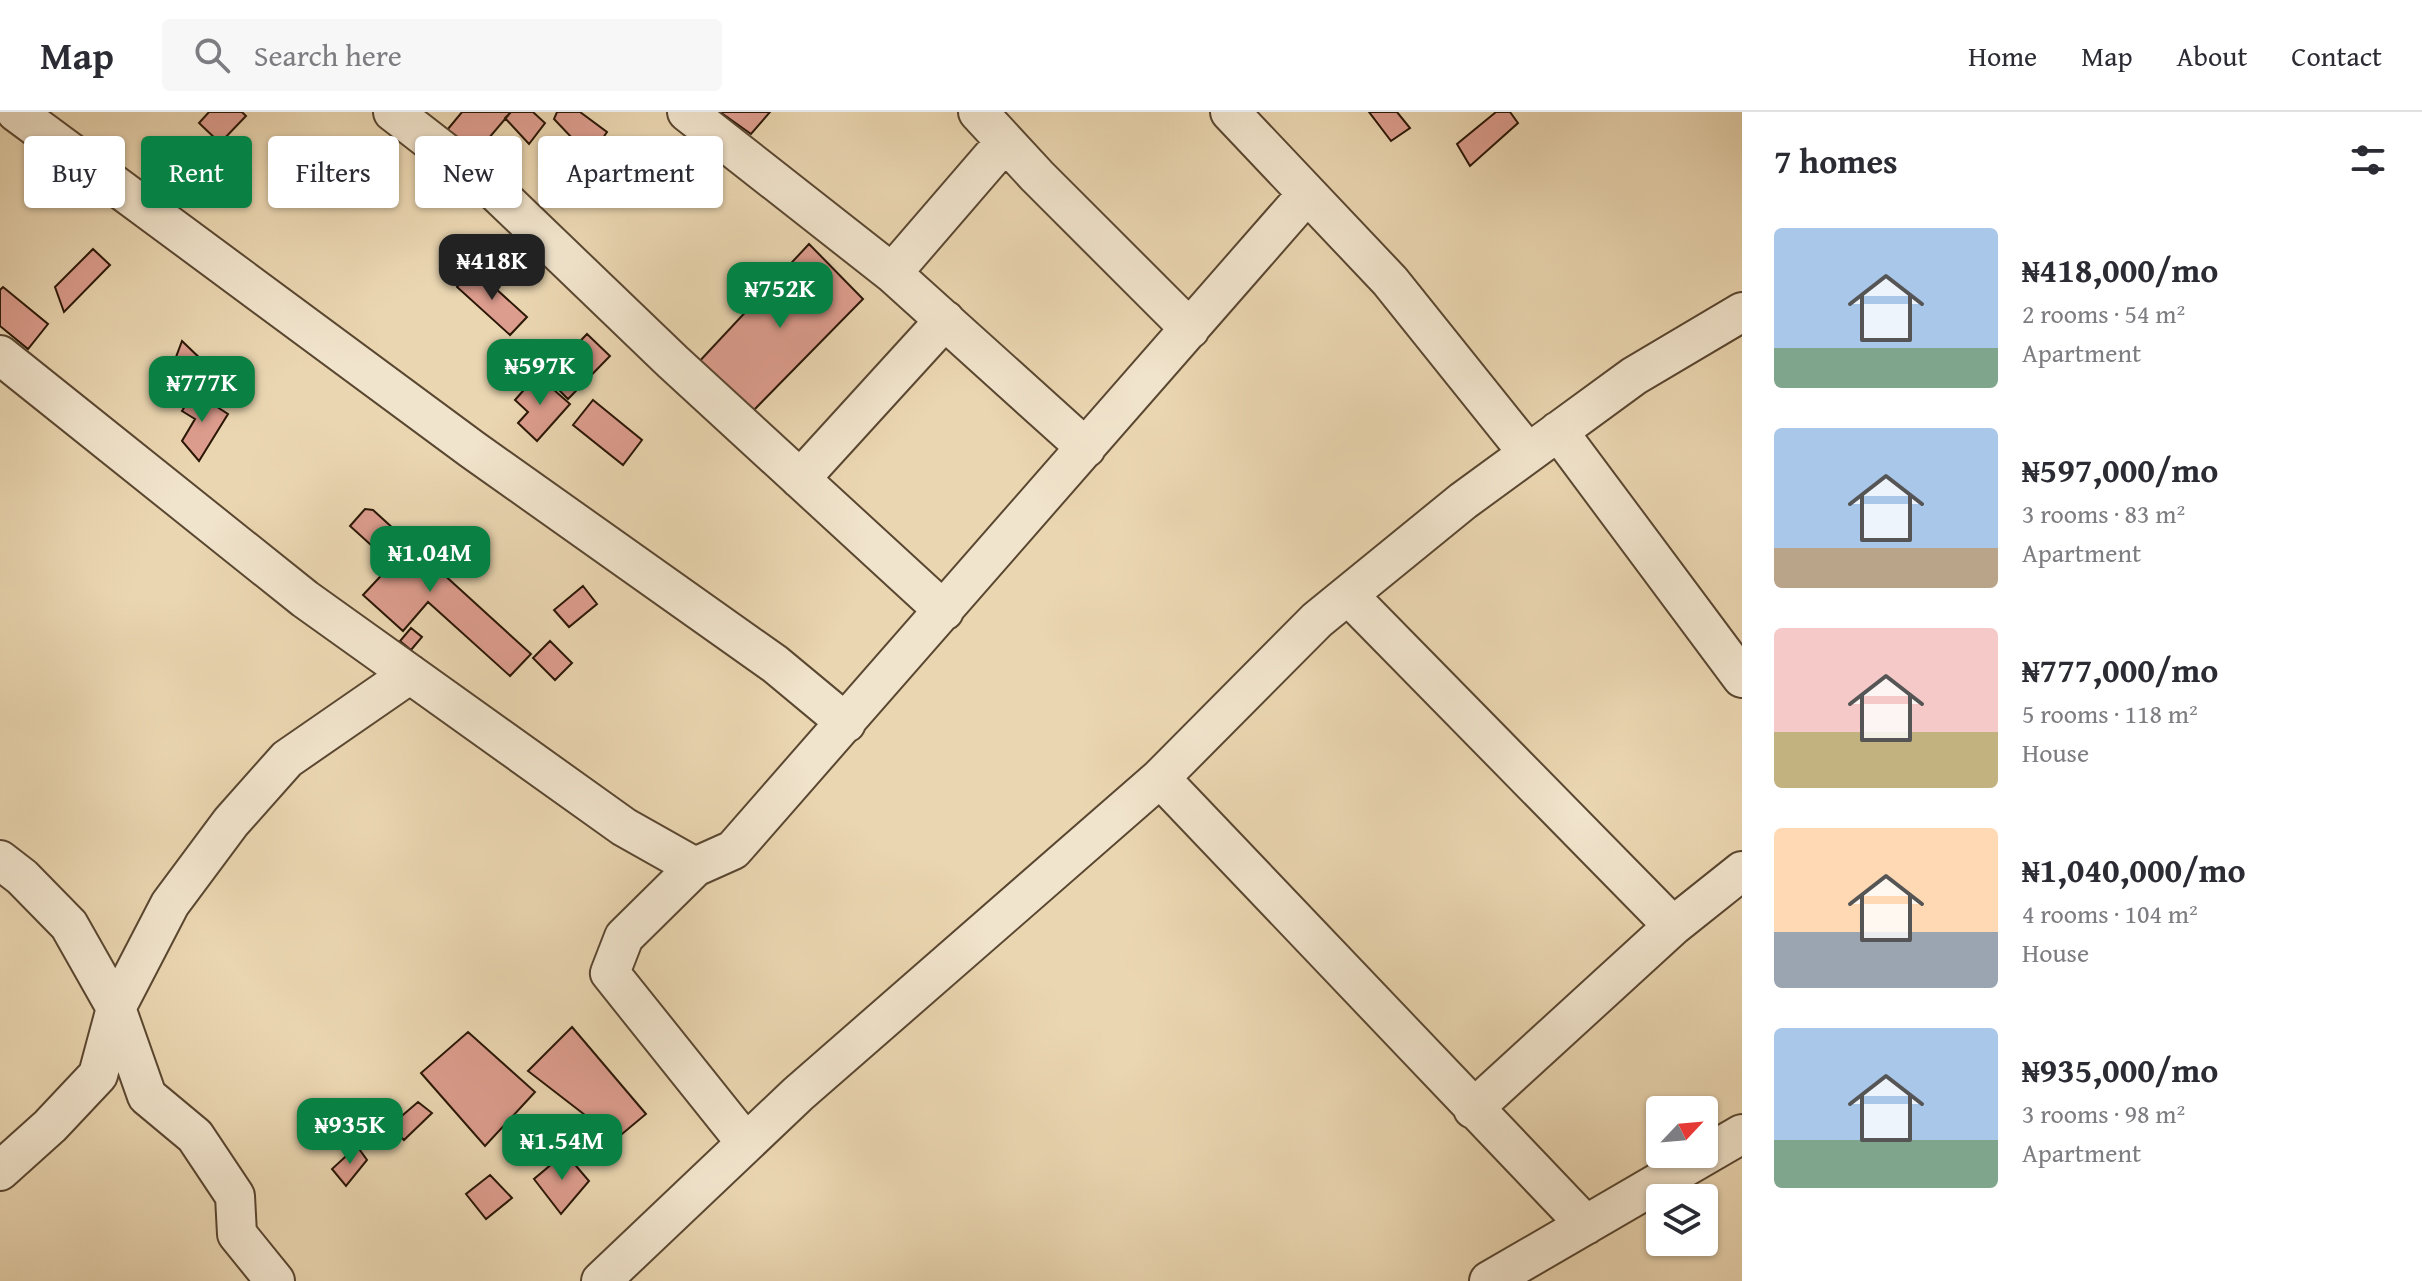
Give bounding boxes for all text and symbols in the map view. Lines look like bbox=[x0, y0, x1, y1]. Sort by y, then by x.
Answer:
search box bbox=[162, 19, 722, 91]
text: Map bbox=[40, 27, 114, 83]
icon: search bbox=[190, 33, 234, 77]
text: Search here bbox=[254, 33, 402, 77]
text: Home bbox=[1968, 35, 2037, 76]
text: Map bbox=[2081, 35, 2133, 76]
text: About bbox=[2177, 35, 2247, 76]
text: Contact bbox=[2291, 35, 2382, 76]
chip: Buy bbox=[24, 136, 125, 208]
chip: Rent bbox=[141, 136, 252, 208]
chip: Filters bbox=[268, 136, 399, 208]
chip: New bbox=[415, 136, 522, 208]
chip: Apartment bbox=[538, 136, 723, 208]
text: 7 homes bbox=[1774, 136, 1898, 185]
icon: filters bbox=[2346, 138, 2390, 182]
pin: ₦418K bbox=[436, 234, 548, 302]
text: ₦418K bbox=[457, 240, 527, 279]
text: ₦418,000/mo bbox=[2022, 245, 2218, 294]
icon: home bbox=[1838, 260, 1934, 356]
pin: ₦752K bbox=[724, 262, 836, 330]
text: ₦752K bbox=[745, 268, 815, 307]
text: 2 rooms · 54 m² bbox=[2022, 294, 2185, 333]
text: Apartment bbox=[2022, 333, 2141, 372]
pin: ₦597K bbox=[484, 339, 596, 407]
text: ₦597K bbox=[505, 345, 575, 384]
pin: ₦777K bbox=[146, 356, 258, 424]
text: ₦777K bbox=[167, 362, 237, 401]
text: ₦597,000/mo bbox=[2022, 445, 2218, 494]
icon: home bbox=[1838, 460, 1934, 556]
text: 3 rooms · 83 m² bbox=[2022, 494, 2185, 533]
pin: ₦1.04M bbox=[365, 526, 495, 594]
text: ₦1.04M bbox=[388, 532, 472, 571]
text: Apartment bbox=[2022, 533, 2141, 572]
text: ₦777,000/mo bbox=[2022, 645, 2218, 694]
icon: home bbox=[1838, 660, 1934, 756]
text: 5 rooms · 118 m² bbox=[2022, 694, 2198, 733]
text: House bbox=[2022, 733, 2089, 772]
text: ₦1,040,000/mo bbox=[2022, 845, 2246, 894]
icon: home bbox=[1838, 860, 1934, 956]
text: 4 rooms · 104 m² bbox=[2022, 894, 2198, 933]
text: House bbox=[2022, 933, 2089, 972]
text: ₦935,000/mo bbox=[2022, 1045, 2218, 1094]
icon: home bbox=[1838, 1060, 1934, 1156]
text: 3 rooms · 98 m² bbox=[2022, 1094, 2185, 1133]
north arrow bbox=[1646, 1096, 1718, 1168]
map controls bbox=[1646, 1096, 1718, 1256]
pin: ₦935K bbox=[294, 1098, 406, 1166]
text: ₦935K bbox=[315, 1104, 385, 1143]
pin: ₦1.54M bbox=[497, 1114, 627, 1182]
text: ₦1.54M bbox=[520, 1120, 604, 1159]
text: Apartment bbox=[2022, 1133, 2141, 1172]
button: layers bbox=[1646, 1184, 1718, 1256]

